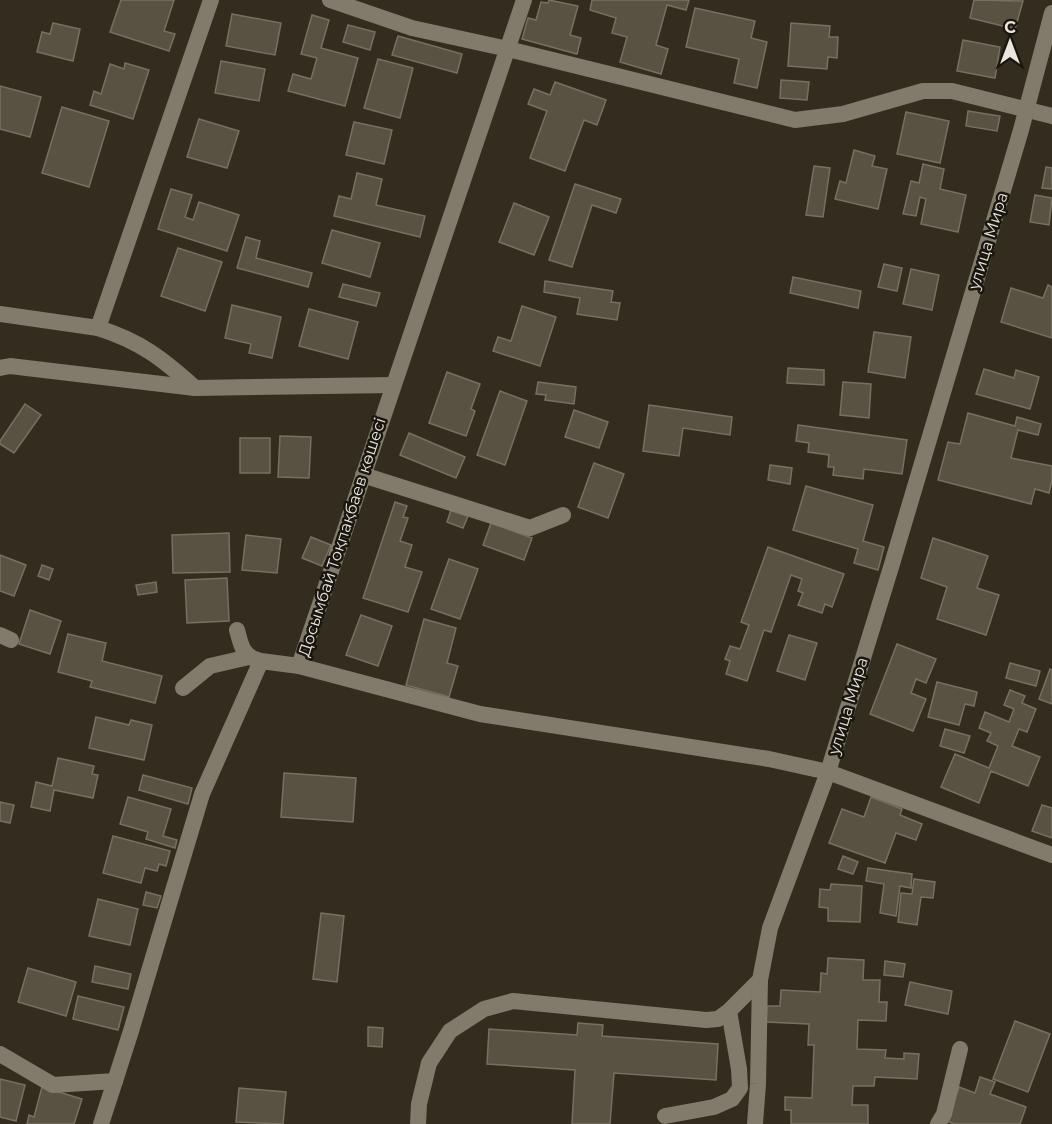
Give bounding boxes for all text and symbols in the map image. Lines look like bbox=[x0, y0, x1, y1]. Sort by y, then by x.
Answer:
north arrow bbox=[980, 12, 1040, 72]
text: С bbox=[1004, 18, 1016, 37]
street label: улица Мира bbox=[964, 190, 1012, 293]
street label: Досымбай Тоқпақбаев көшесі bbox=[294, 415, 390, 659]
street label: улица Мира bbox=[824, 655, 872, 758]

